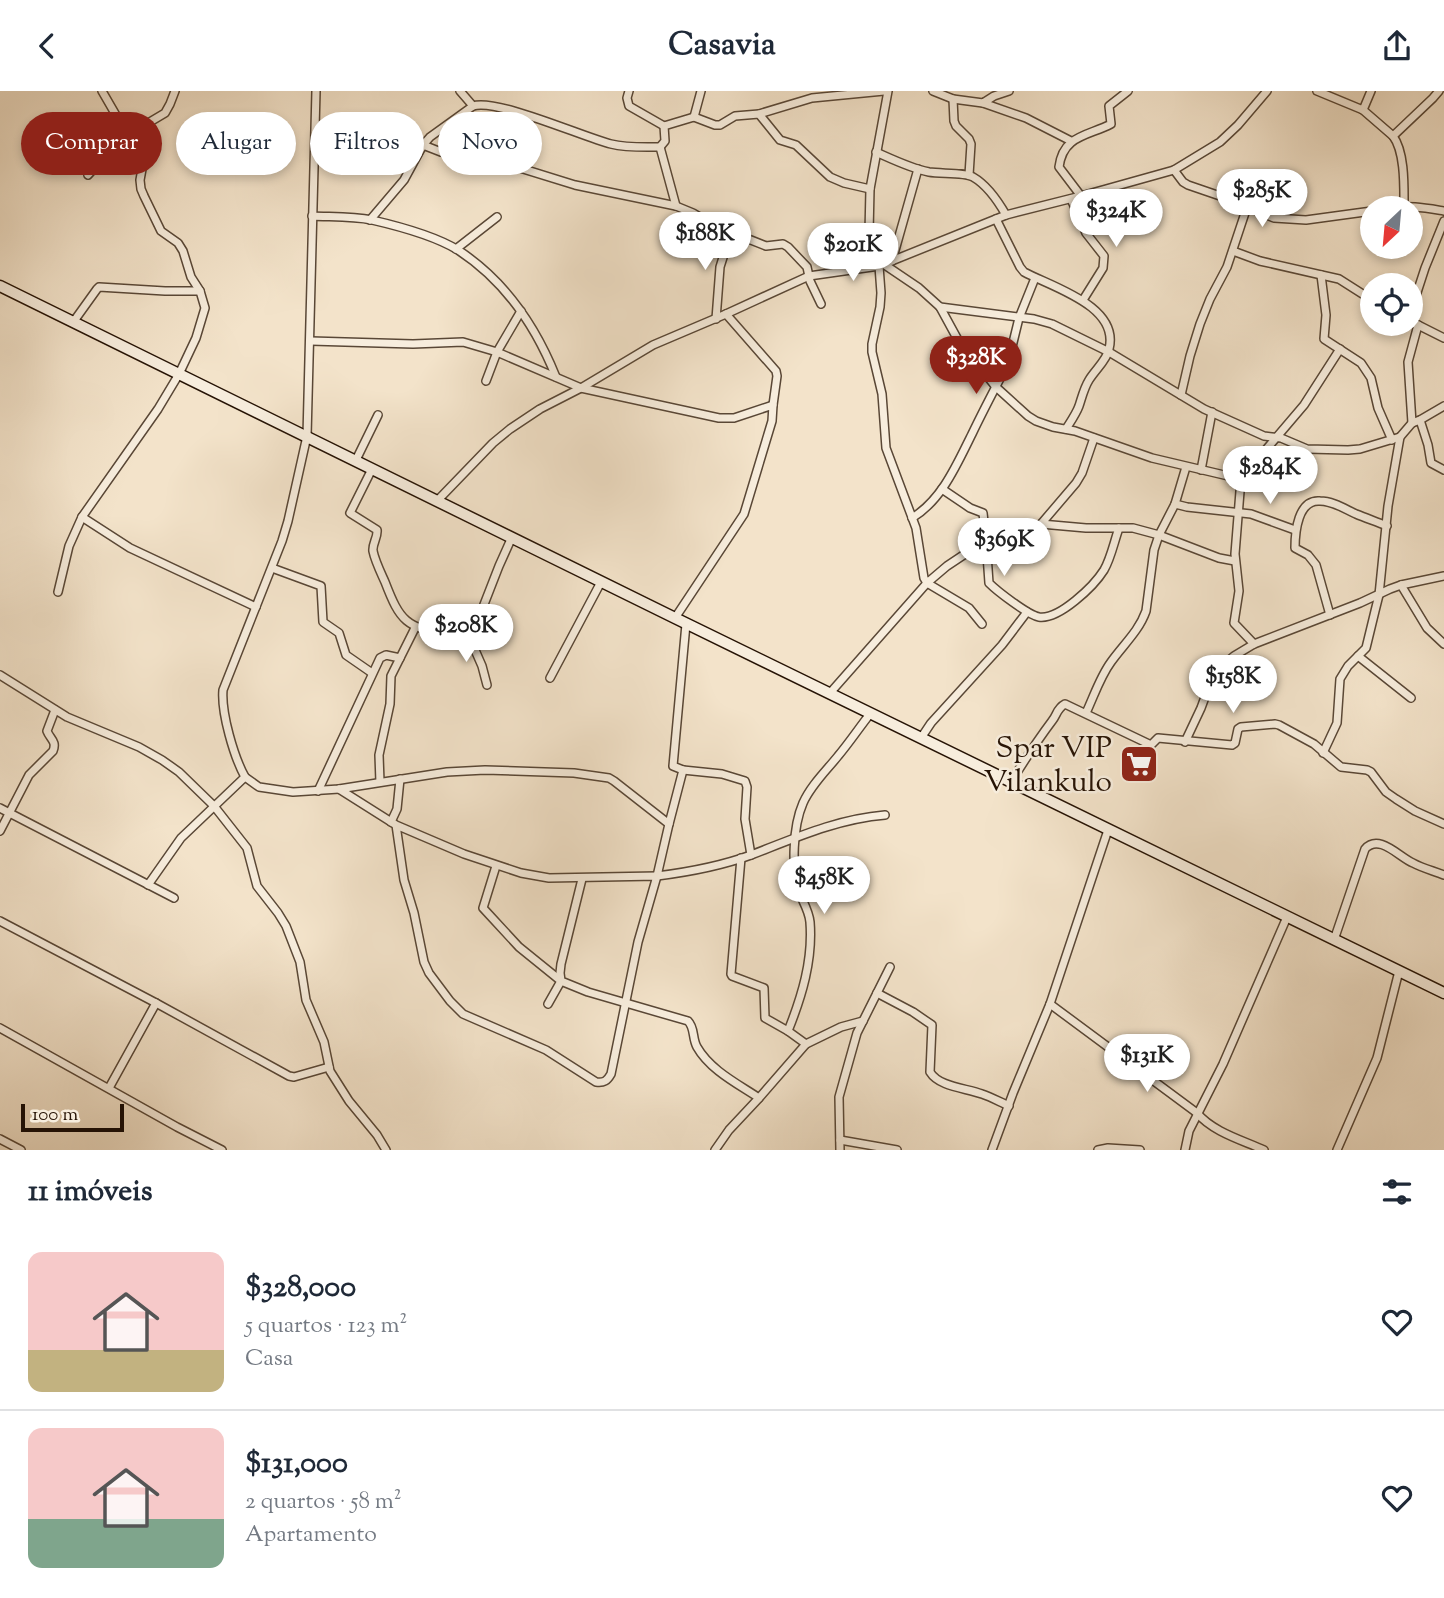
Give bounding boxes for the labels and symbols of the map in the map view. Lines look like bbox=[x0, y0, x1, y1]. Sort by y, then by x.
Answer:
pin: $285K bbox=[1213, 169, 1311, 229]
pin: $324K bbox=[1067, 190, 1165, 249]
north arrow bbox=[1360, 196, 1423, 259]
pin: $188K bbox=[656, 213, 754, 272]
pin: $201K bbox=[804, 223, 902, 283]
pin: $328K bbox=[927, 337, 1025, 396]
pin: $284K bbox=[1221, 447, 1319, 506]
pin: $369K bbox=[955, 519, 1053, 578]
pin: $208K bbox=[417, 605, 515, 664]
pin: $158K bbox=[1184, 655, 1282, 715]
place label: Spar VIP Vilankulo bbox=[984, 728, 1112, 805]
supermarket icon: Spar VIP Vilankulo bbox=[1118, 743, 1160, 785]
pin: $458K bbox=[775, 857, 873, 916]
pin: $131K bbox=[1098, 1035, 1196, 1094]
scale bar bbox=[21, 1101, 124, 1133]

